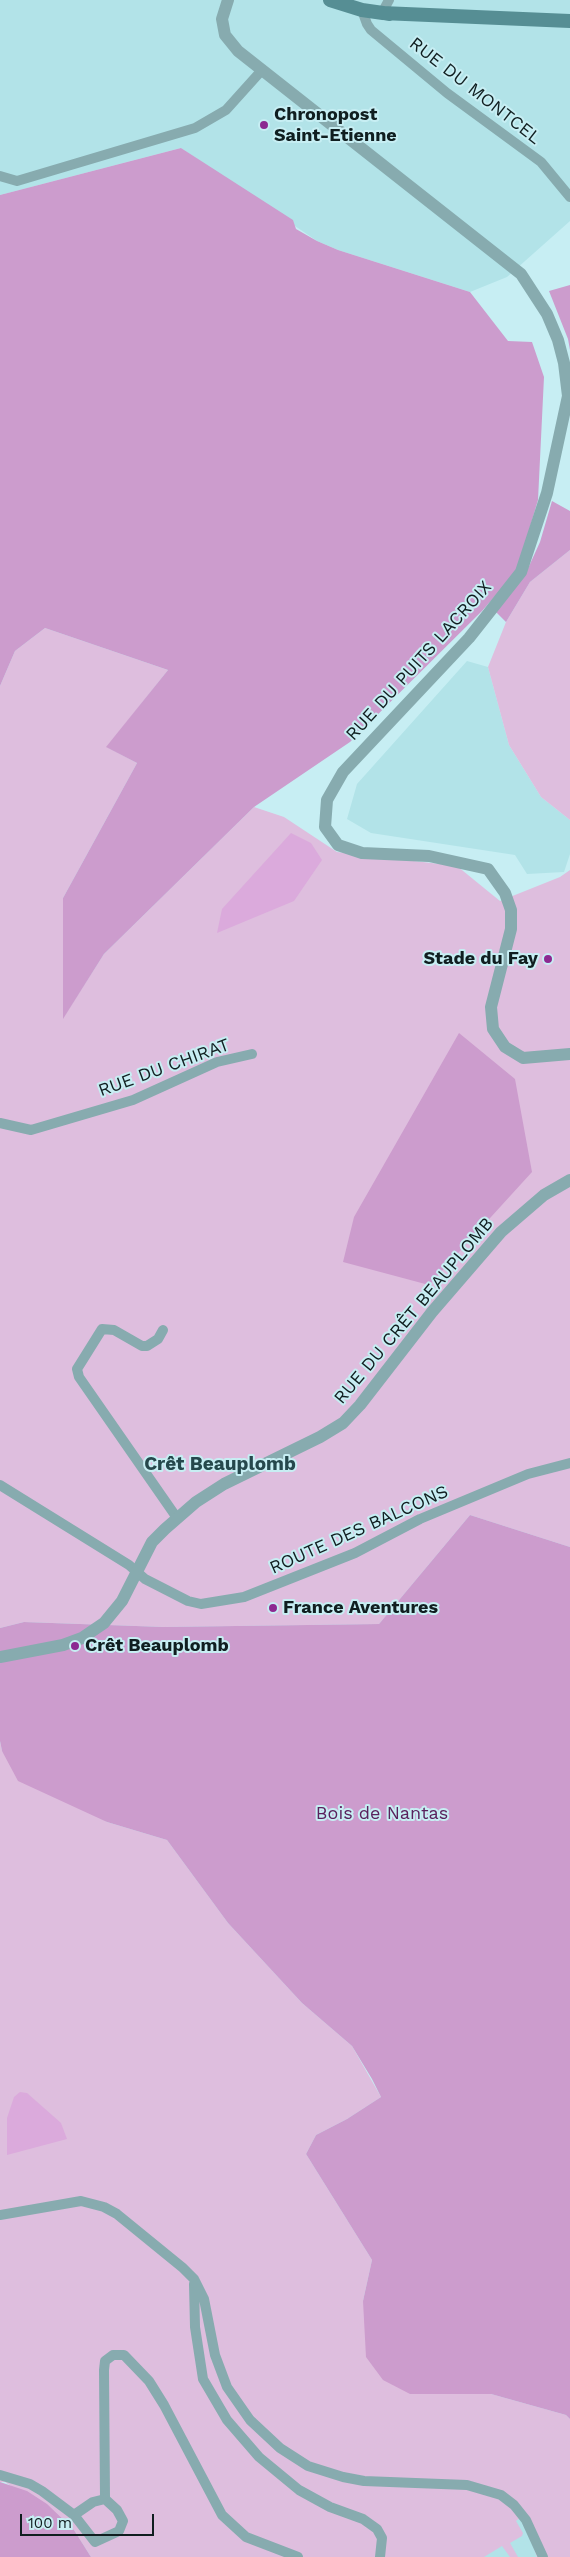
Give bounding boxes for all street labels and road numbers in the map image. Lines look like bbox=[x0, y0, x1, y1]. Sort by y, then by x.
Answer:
street label: RUE DU MONTCEL bbox=[405, 33, 545, 149]
street label: RUE DU PUITS LACROIX bbox=[342, 577, 496, 745]
street label: RUE DU CHIRAT bbox=[95, 1034, 233, 1102]
street label: RUE DU CRÊT BEAUPLOMB bbox=[330, 1214, 498, 1408]
street label: ROUTE DES BALCONS bbox=[266, 1481, 452, 1579]

